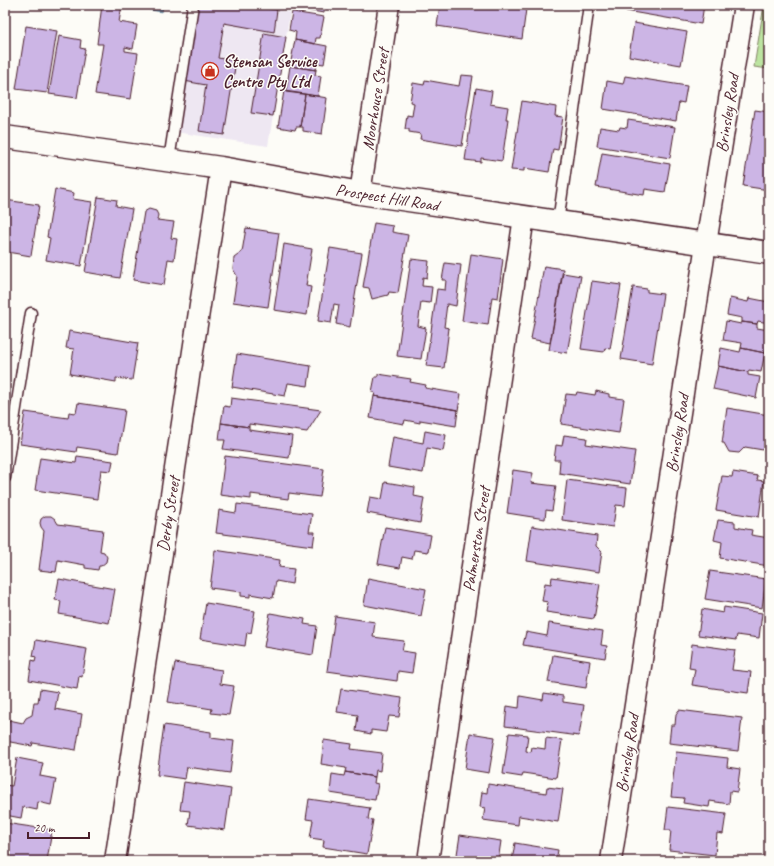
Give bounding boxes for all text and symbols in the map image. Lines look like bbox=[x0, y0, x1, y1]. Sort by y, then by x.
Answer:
street label: Moorhouse Street bbox=[357, 44, 394, 152]
place label: Stensan Service Centre Pty Ltd bbox=[223, 51, 318, 92]
shop icon: Stensan Service Centre Pty Ltd bbox=[200, 61, 220, 81]
street label: Brinsley Road bbox=[711, 70, 744, 154]
street label: Prospect Hill Road bbox=[334, 179, 443, 217]
street label: Brinsley Road bbox=[661, 390, 694, 474]
street label: Derby Street bbox=[152, 473, 185, 553]
street label: Palmerston Street bbox=[458, 483, 496, 593]
street label: Brinsley Road bbox=[611, 710, 644, 794]
scale bar bbox=[28, 814, 89, 840]
text: 20 m bbox=[34, 820, 56, 836]

